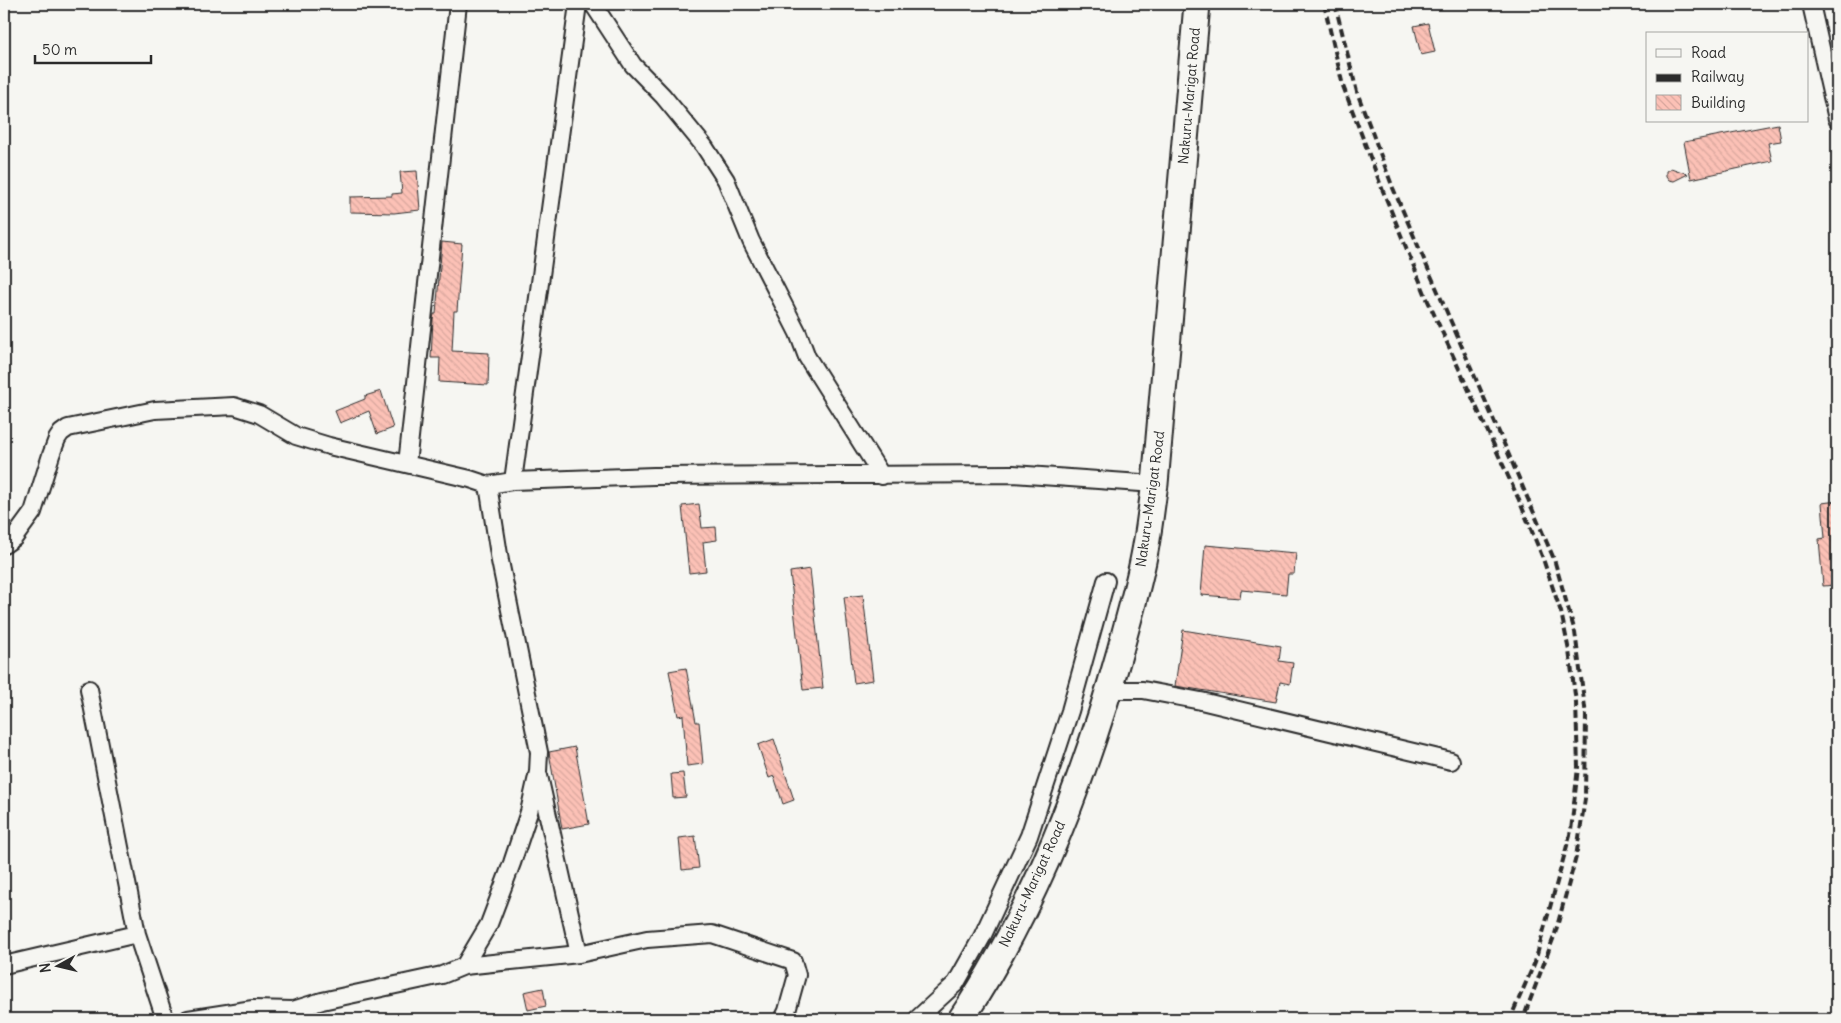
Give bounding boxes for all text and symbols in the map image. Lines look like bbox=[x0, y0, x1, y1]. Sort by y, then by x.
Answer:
street label: Nakuru-Marigat Road bbox=[1174, 27, 1204, 165]
scale bar bbox=[35, 32, 151, 64]
legend bbox=[1646, 32, 1808, 122]
text: 50 m bbox=[42, 40, 77, 59]
text: Road bbox=[1691, 43, 1726, 62]
text: Railway bbox=[1691, 67, 1745, 86]
text: Building bbox=[1691, 93, 1746, 112]
street label: Nakuru-Marigat Road bbox=[1132, 430, 1168, 568]
street label: Nakuru-Marigat Road bbox=[995, 818, 1069, 950]
north arrow bbox=[32, 940, 82, 990]
text: N bbox=[36, 962, 55, 974]

